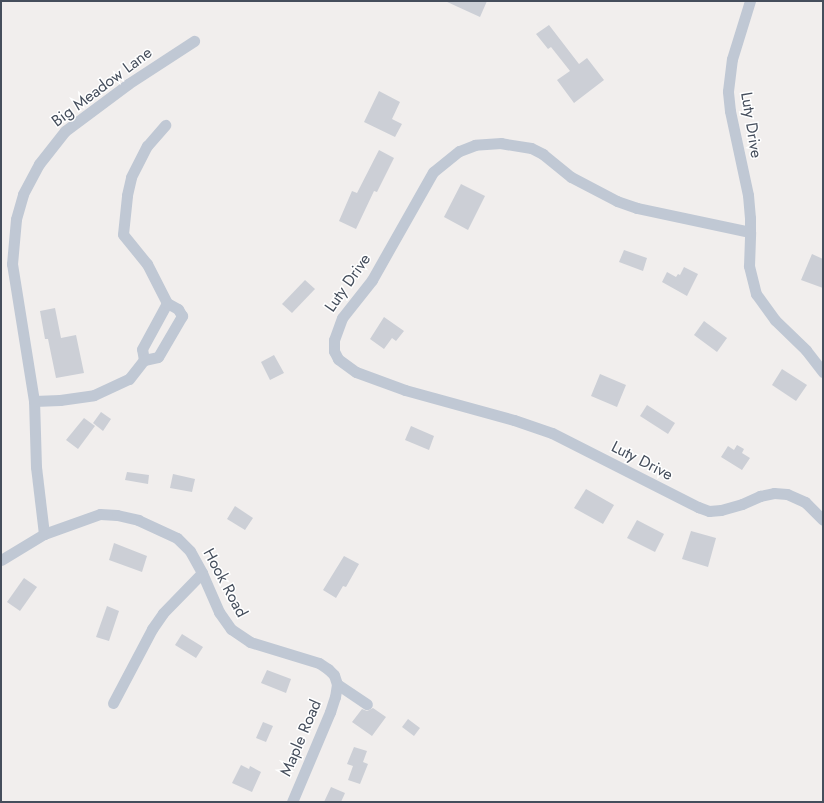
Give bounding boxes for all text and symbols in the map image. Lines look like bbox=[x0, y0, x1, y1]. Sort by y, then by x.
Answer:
street label: Big Meadow Lane bbox=[48, 43, 156, 131]
street label: Luty Drive bbox=[736, 91, 766, 159]
street label: Luty Drive bbox=[321, 250, 375, 316]
street label: Luty Drive bbox=[608, 437, 676, 485]
street label: Hook Road bbox=[199, 545, 251, 621]
street label: Maple Road bbox=[276, 697, 326, 779]

